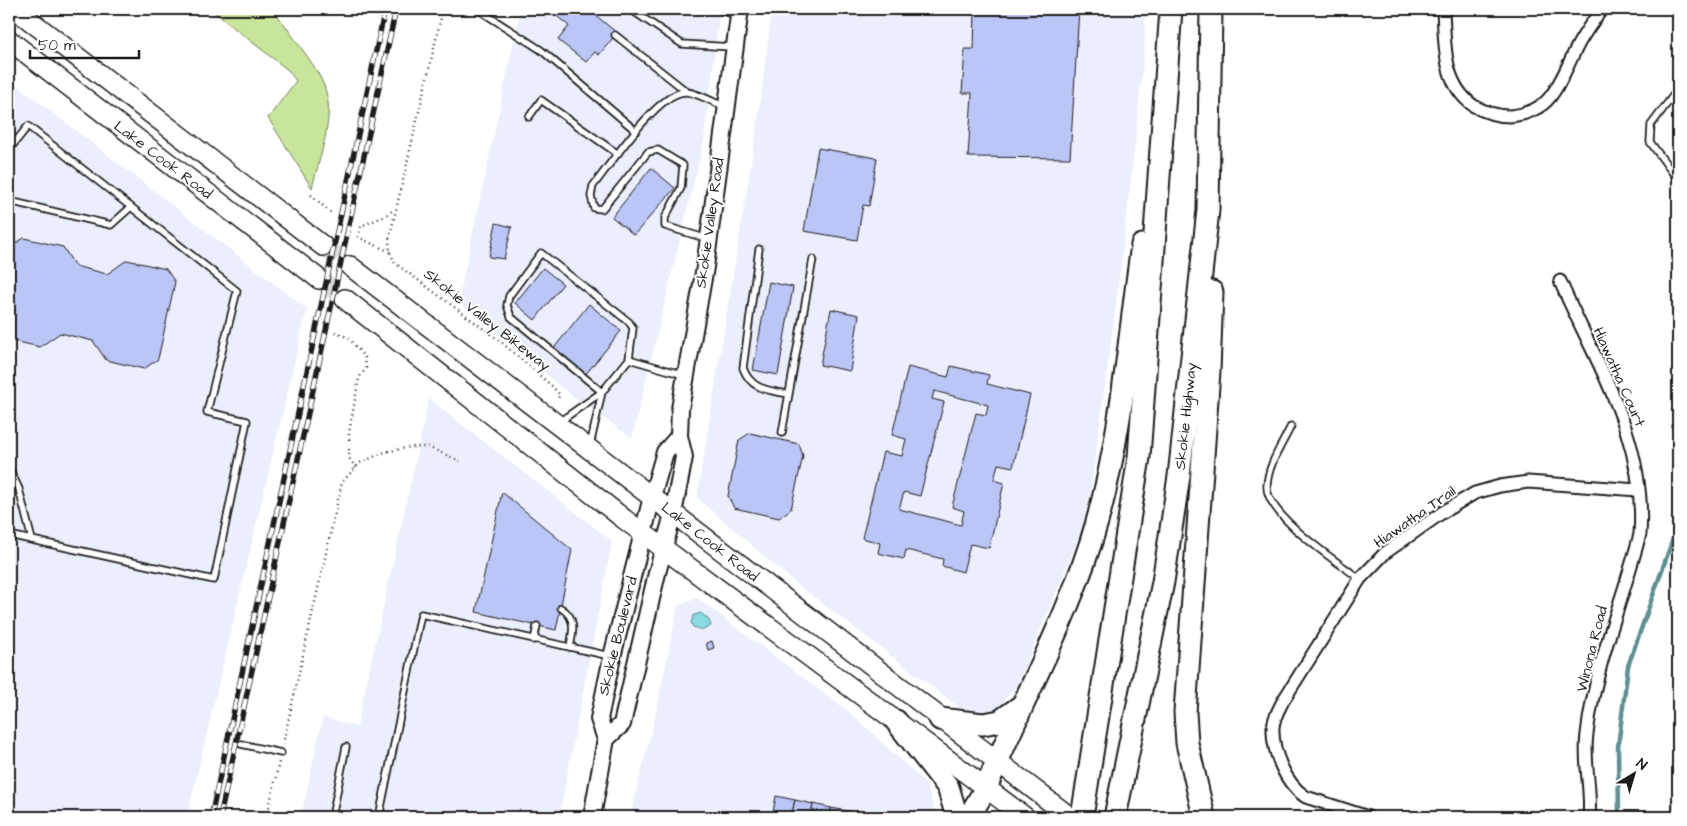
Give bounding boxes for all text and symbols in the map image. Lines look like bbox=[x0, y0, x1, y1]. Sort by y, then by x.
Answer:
scale bar bbox=[30, 28, 139, 60]
text: 50 m bbox=[38, 35, 76, 56]
street label: Lake Cook Road bbox=[109, 116, 217, 204]
street label: Skokie Valley Road bbox=[690, 156, 731, 290]
street label: Skokie Valley Bikeway bbox=[419, 264, 555, 377]
street label: Hiawatha Court bbox=[1588, 324, 1650, 430]
street label: Skokie Highway bbox=[1170, 361, 1203, 471]
street label: Hiawatha Trail bbox=[1370, 481, 1460, 553]
street label: Lake Cook Road bbox=[657, 497, 763, 587]
street label: Skokie Boulevard bbox=[593, 574, 643, 697]
street label: Winona Road bbox=[1571, 604, 1613, 694]
north arrow bbox=[1610, 748, 1660, 798]
text: N bbox=[1632, 754, 1651, 775]

